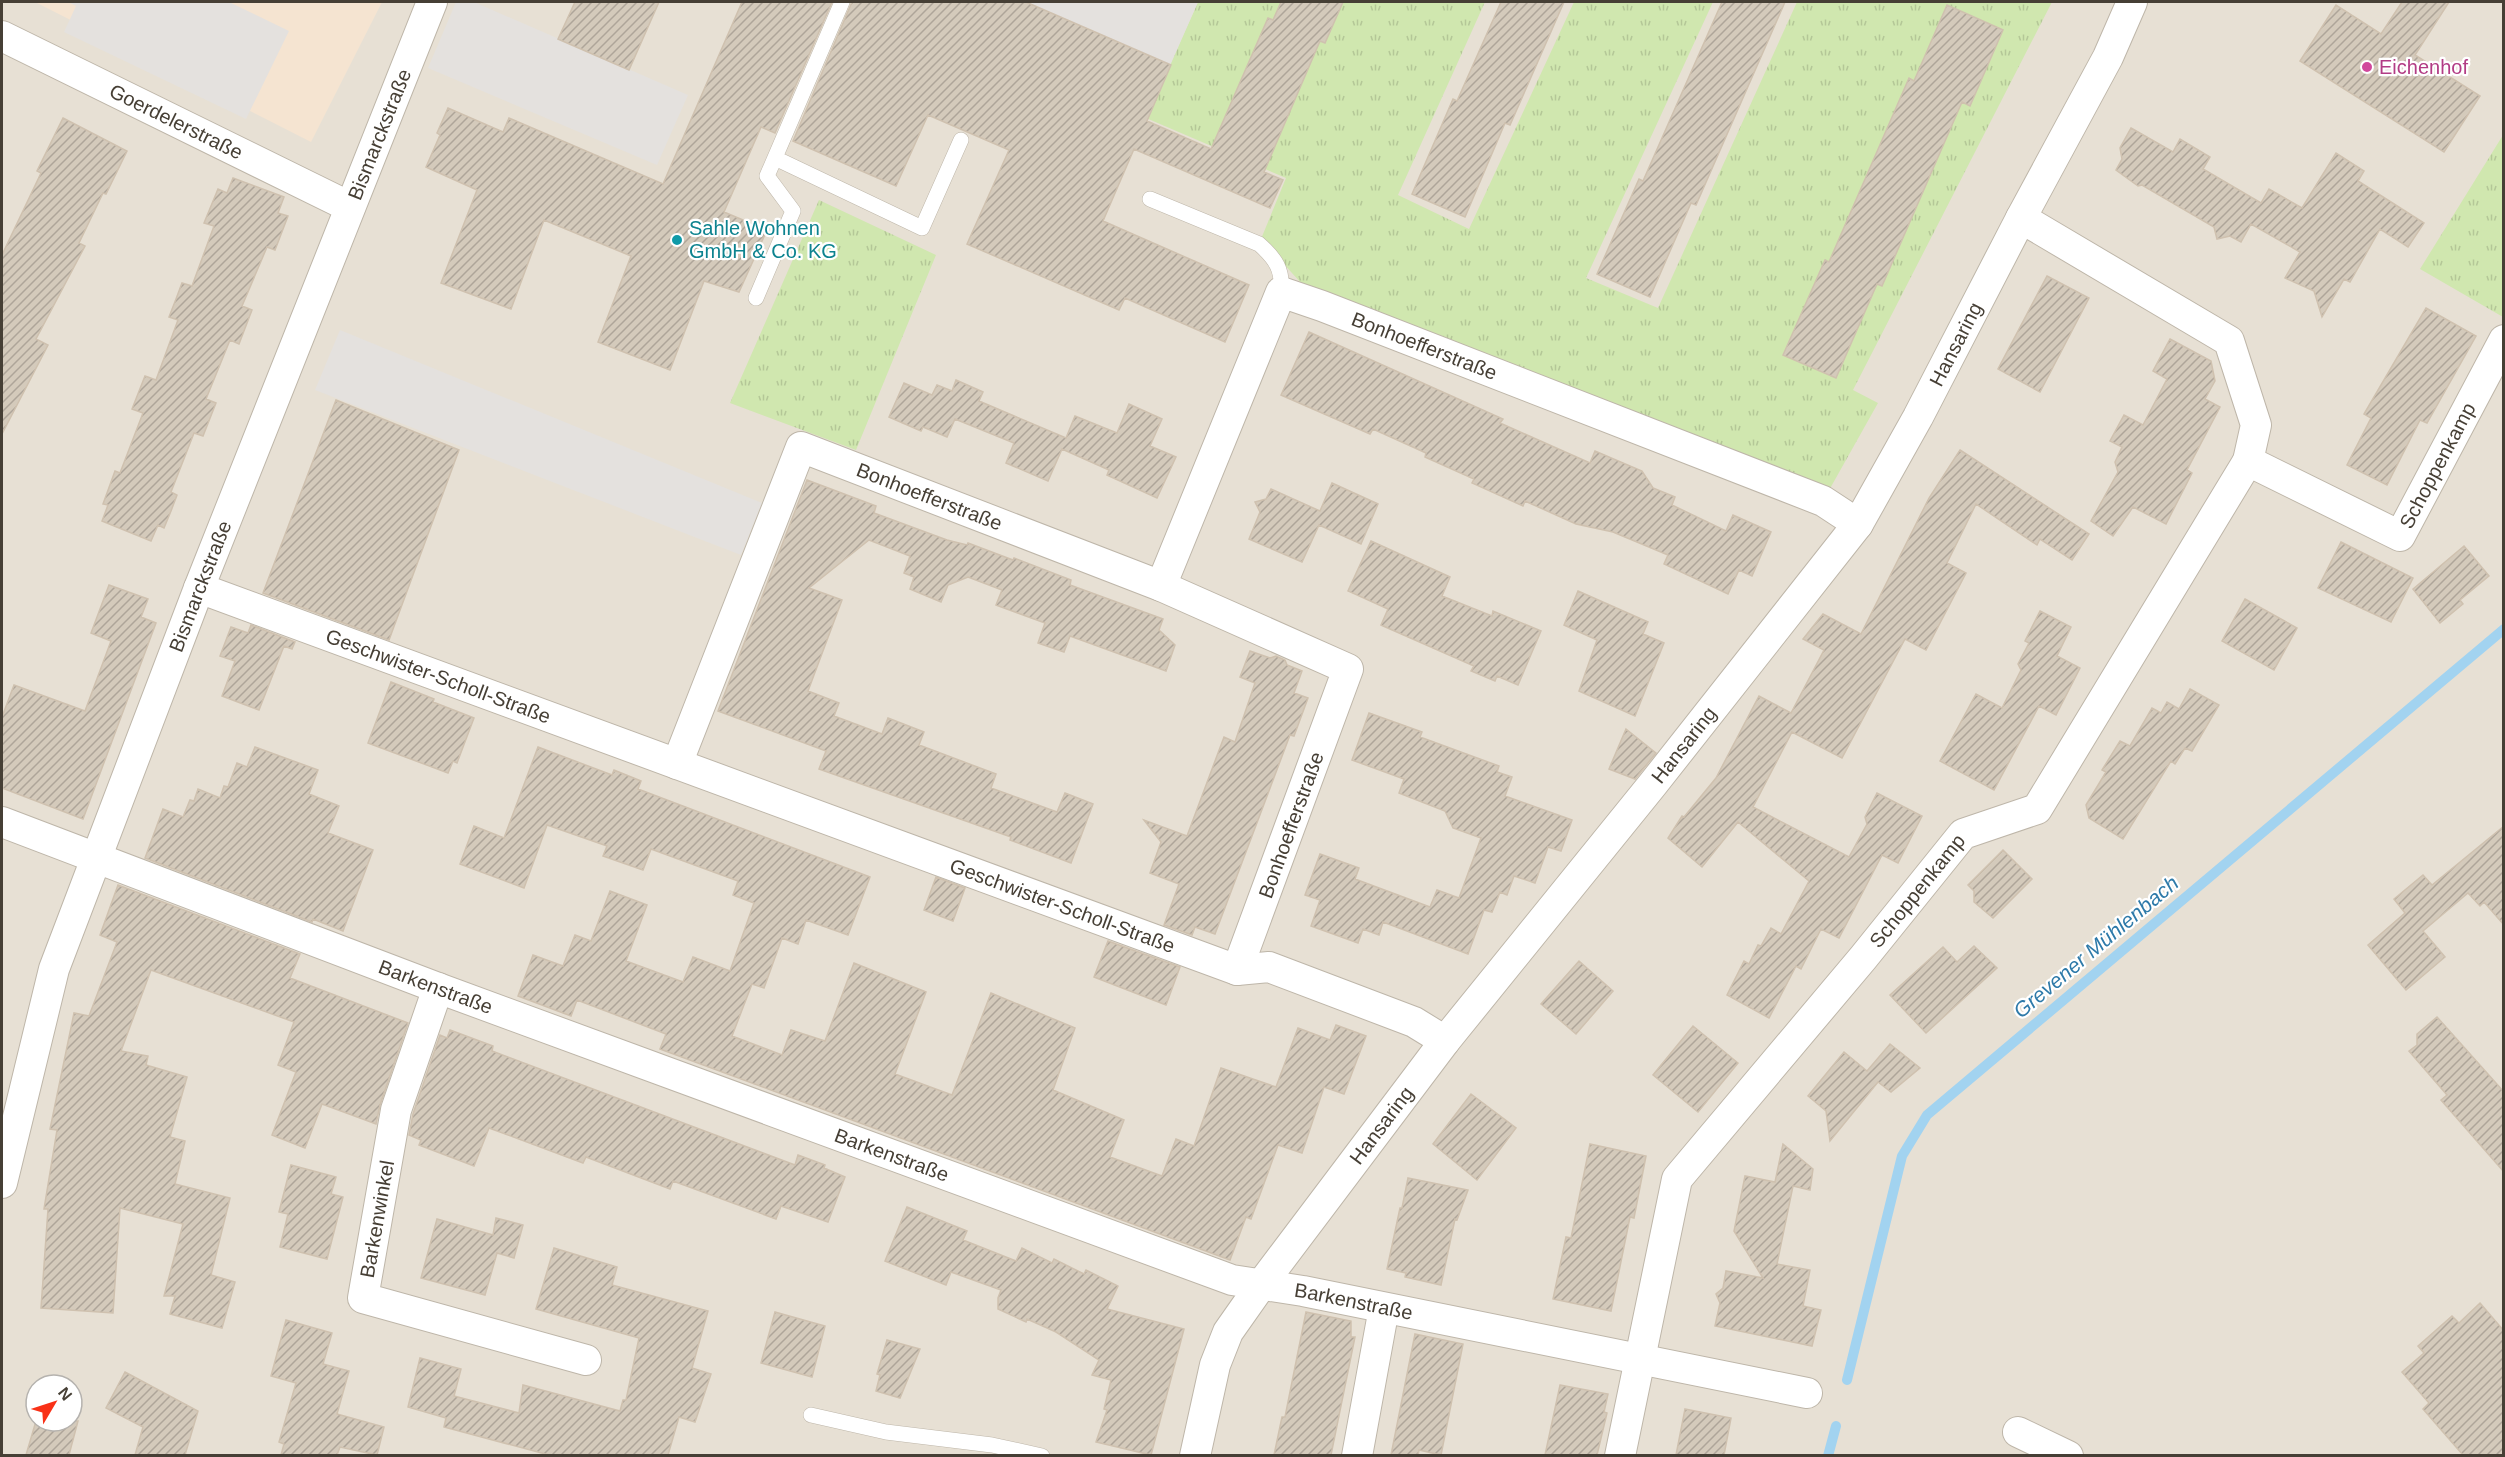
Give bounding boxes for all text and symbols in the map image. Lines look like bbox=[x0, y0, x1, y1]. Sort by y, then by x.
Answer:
place label: Eichenhof bbox=[2379, 56, 2468, 78]
marker: Eichenhof bbox=[2360, 60, 2374, 74]
street label: Bismarckstraße bbox=[343, 66, 415, 203]
street label: Goerdelerstraße bbox=[106, 80, 246, 164]
place label: Sahle Wohnen GmbH & Co. KG bbox=[689, 217, 837, 262]
marker: Sahle Wohnen GmbH & Co. KG bbox=[670, 233, 684, 247]
street label: Hansaring bbox=[1925, 299, 1986, 390]
street label: Bonhoefferstraße bbox=[1349, 308, 1500, 384]
street label: Schoppenkamp bbox=[2395, 399, 2480, 532]
street label: Bonhoefferstraße bbox=[853, 459, 1005, 535]
street label: Bismarckstraße bbox=[165, 517, 236, 655]
street label: Geschwister-Scholl-Straße bbox=[323, 625, 554, 727]
street label: Hansaring bbox=[1647, 702, 1721, 788]
street label: Bonhoefferstraße bbox=[1254, 749, 1328, 901]
street label: Schoppenkamp bbox=[1865, 830, 1969, 952]
street label: Geschwister-Scholl-Straße bbox=[947, 854, 1178, 957]
water label: Grevener Mühlenbach bbox=[2009, 871, 2183, 1022]
street label: Barkenstraße bbox=[376, 955, 496, 1018]
street label: Hansaring bbox=[1345, 1082, 1418, 1168]
street label: Barkenstraße bbox=[832, 1124, 952, 1186]
street label: Barkenwinkel bbox=[356, 1159, 398, 1279]
street label: Barkenstraße bbox=[1293, 1279, 1415, 1324]
north arrow bbox=[24, 1373, 84, 1433]
text: N bbox=[55, 1384, 76, 1404]

